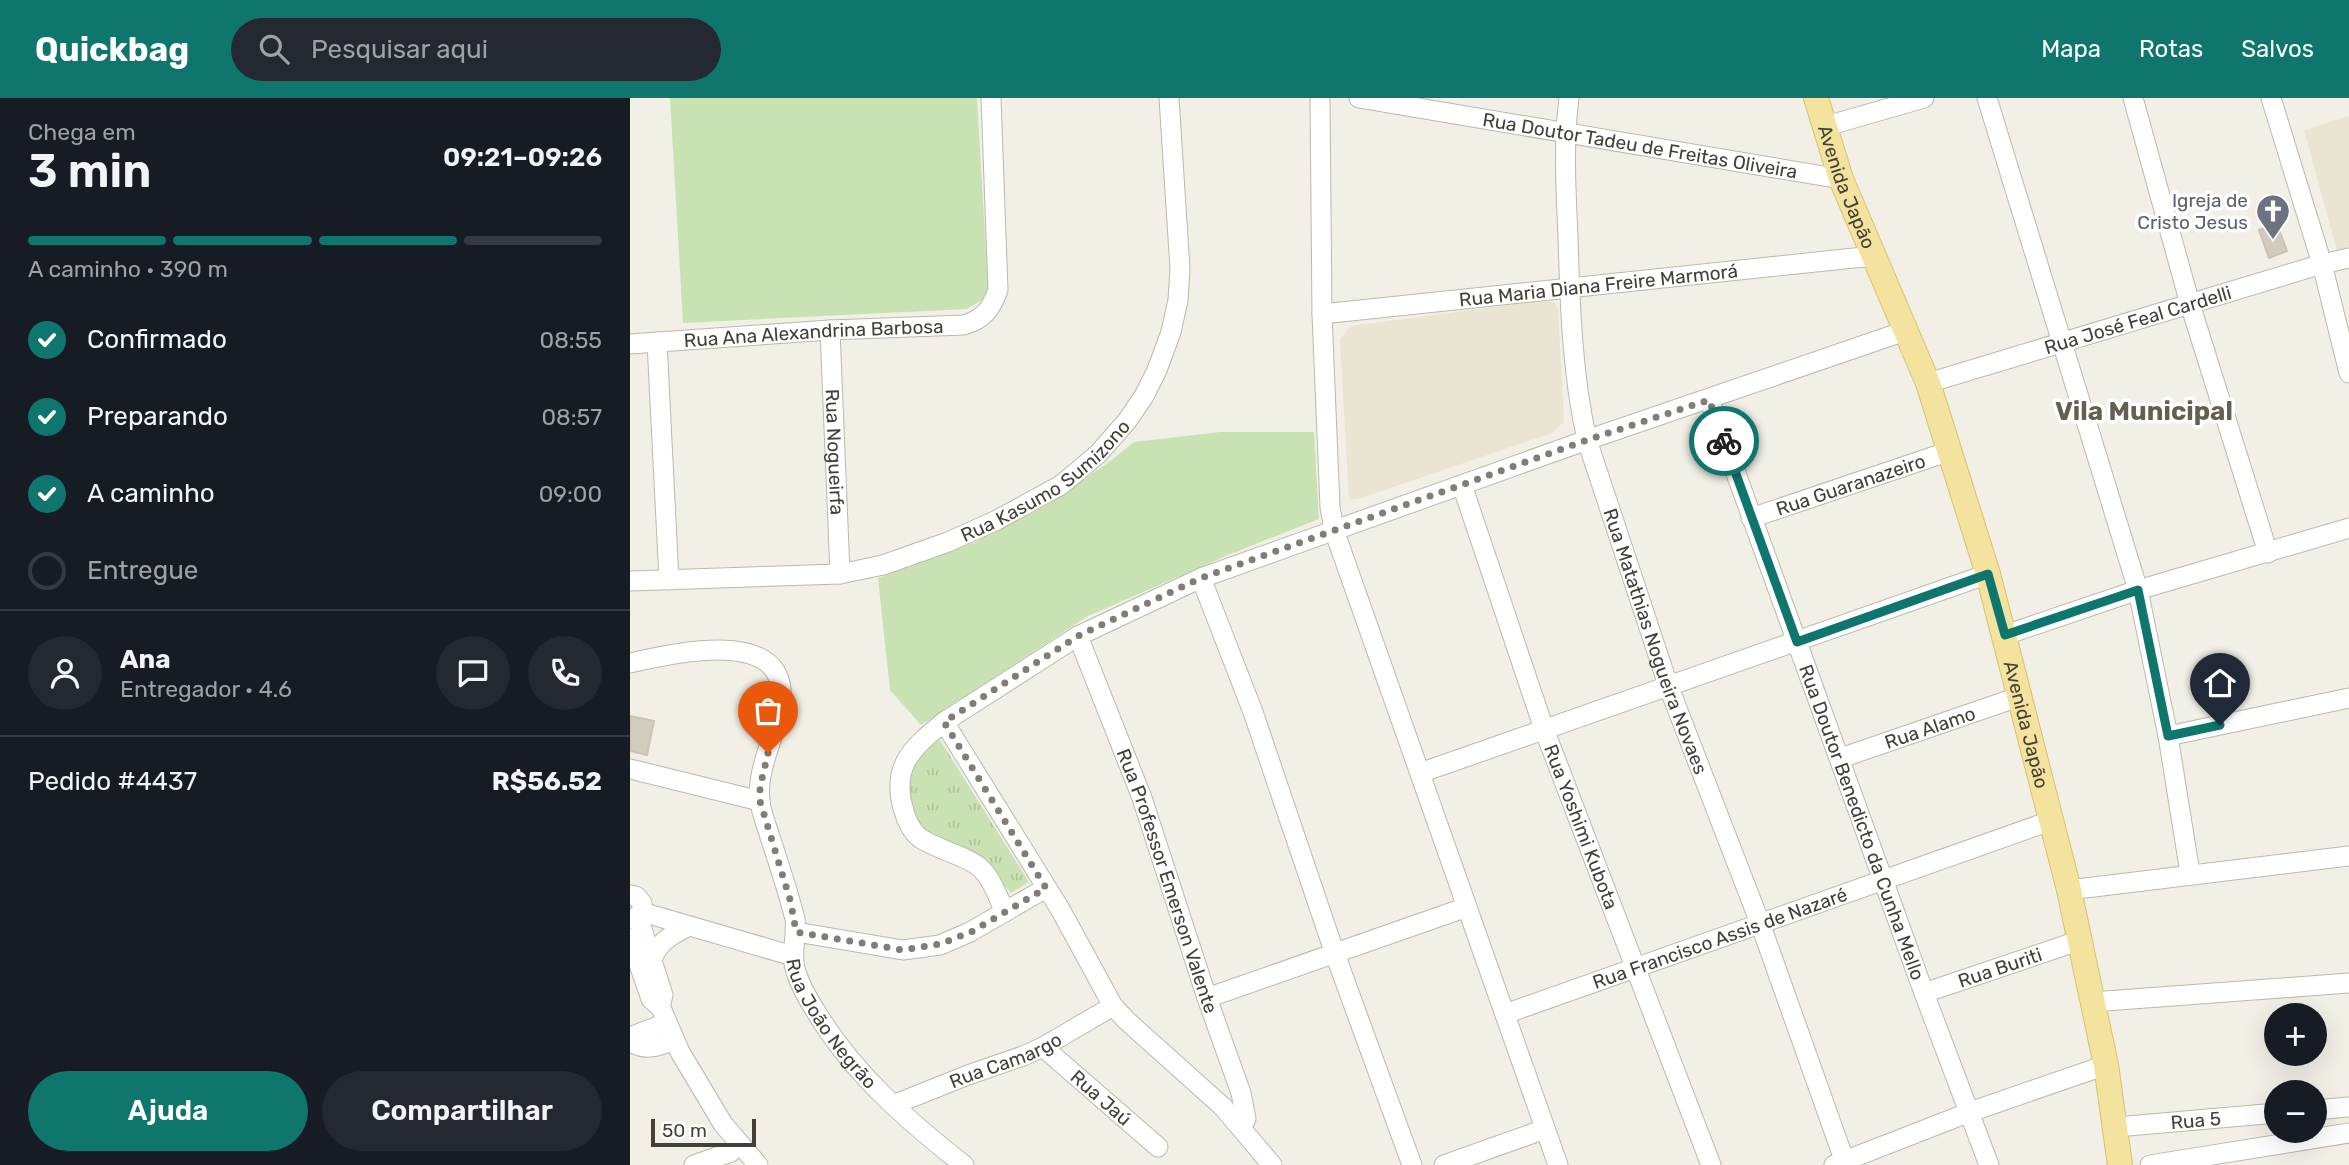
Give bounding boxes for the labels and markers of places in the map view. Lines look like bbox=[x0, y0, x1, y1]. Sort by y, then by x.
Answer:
place label: Igreja de Cristo Jesus bbox=[2137, 189, 2248, 234]
church icon: Igreja de Cristo Jesus bbox=[2254, 192, 2292, 241]
pin bbox=[2190, 653, 2250, 725]
pin bbox=[738, 681, 798, 753]

